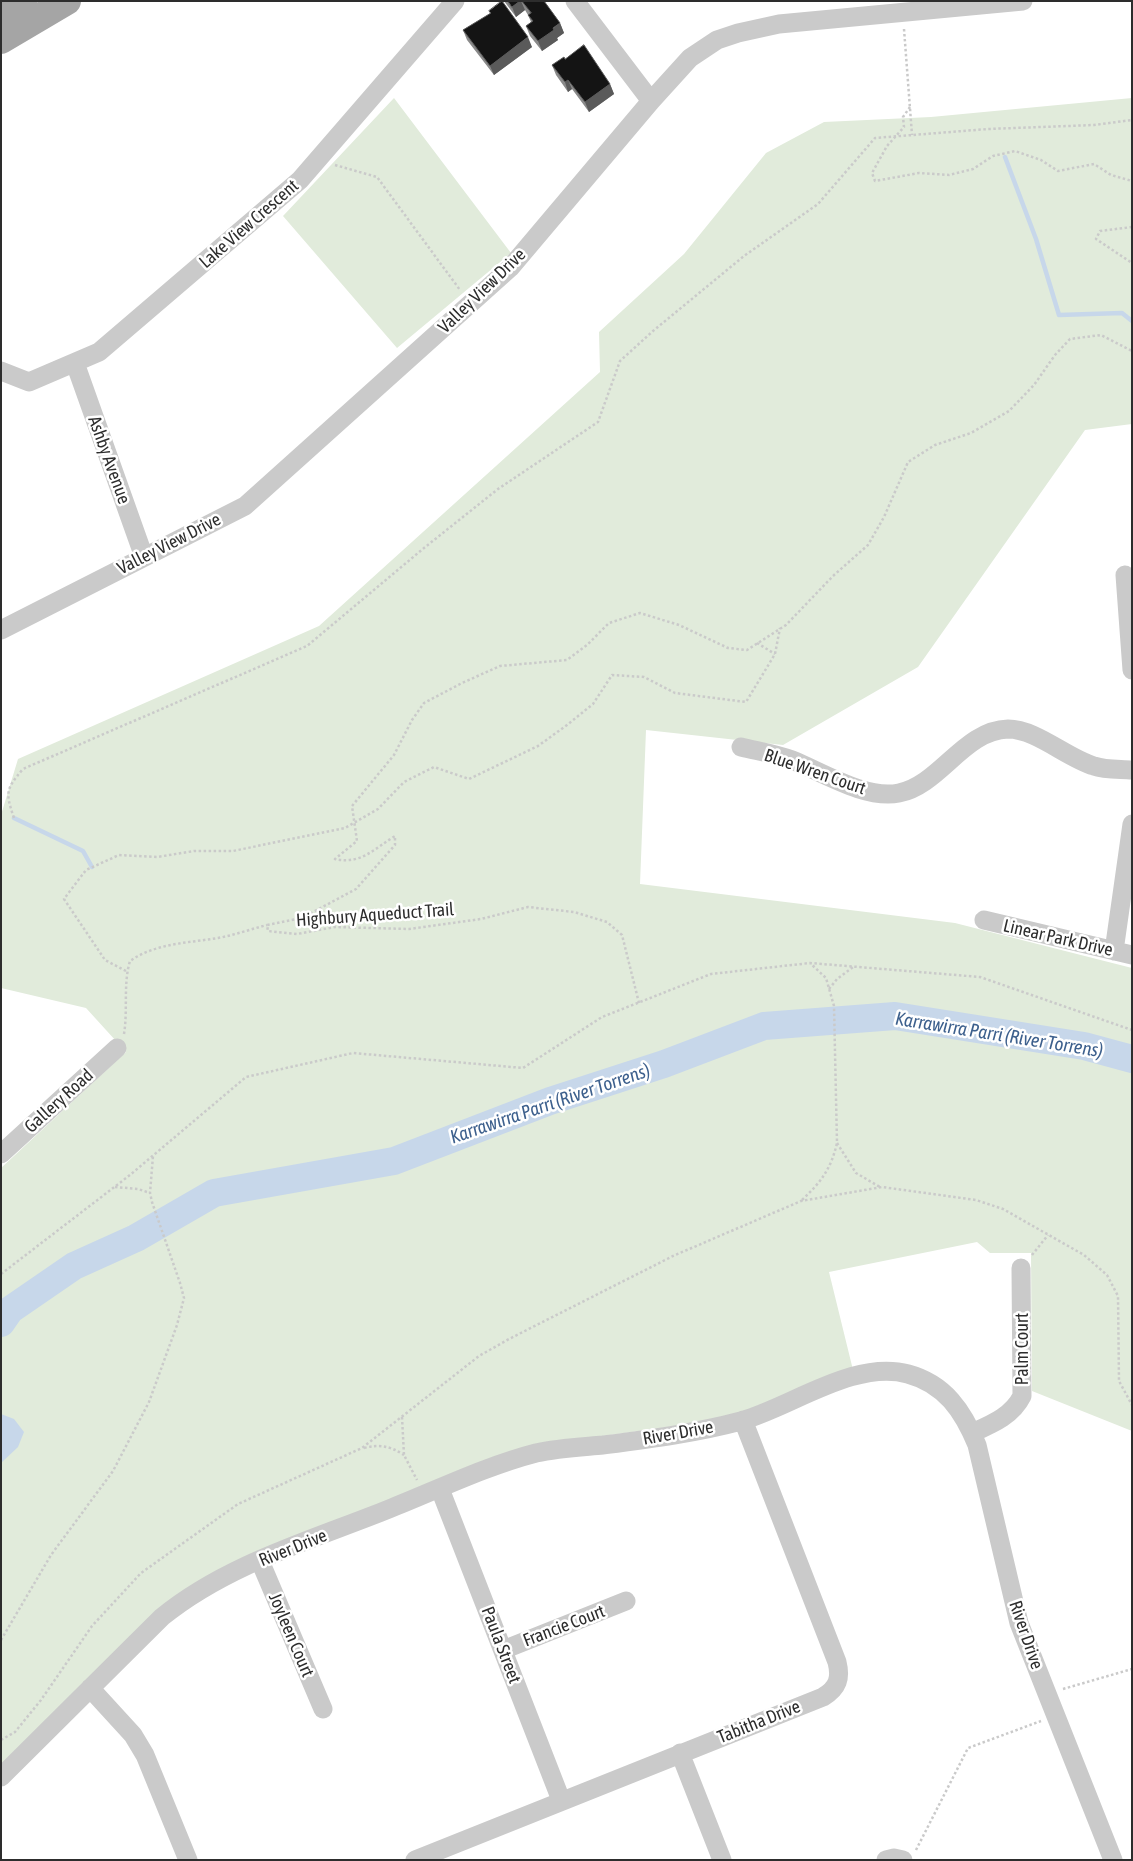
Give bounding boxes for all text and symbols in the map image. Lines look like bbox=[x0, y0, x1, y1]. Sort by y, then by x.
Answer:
street label: Lake View Crescent bbox=[195, 175, 303, 273]
street label: Valley View Drive bbox=[434, 244, 530, 338]
street label: Ashby Avenue bbox=[83, 413, 135, 507]
street label: Valley View Drive bbox=[114, 509, 224, 579]
street label: Blue Wren Court bbox=[761, 745, 869, 799]
street label: Highbury Aqueduct Trail bbox=[295, 899, 455, 931]
street label: Linear Park Drive bbox=[1001, 915, 1115, 961]
water label: Karrawirra Parri (River Torrens) bbox=[894, 1007, 1104, 1063]
water label: Karrawirra Parri (River Torrens) bbox=[447, 1059, 653, 1149]
street label: Gallery Road bbox=[20, 1065, 98, 1137]
street label: Palm Court bbox=[1011, 1313, 1033, 1385]
street label: River Drive bbox=[641, 1416, 715, 1450]
street label: River Drive bbox=[256, 1525, 330, 1571]
street label: Joyleen Court bbox=[264, 1590, 318, 1680]
street label: River Drive bbox=[1004, 1598, 1048, 1672]
street label: Francie Court bbox=[520, 1601, 608, 1651]
street label: Paula Street bbox=[476, 1603, 526, 1687]
street label: Tabitha Drive bbox=[714, 1696, 804, 1748]

